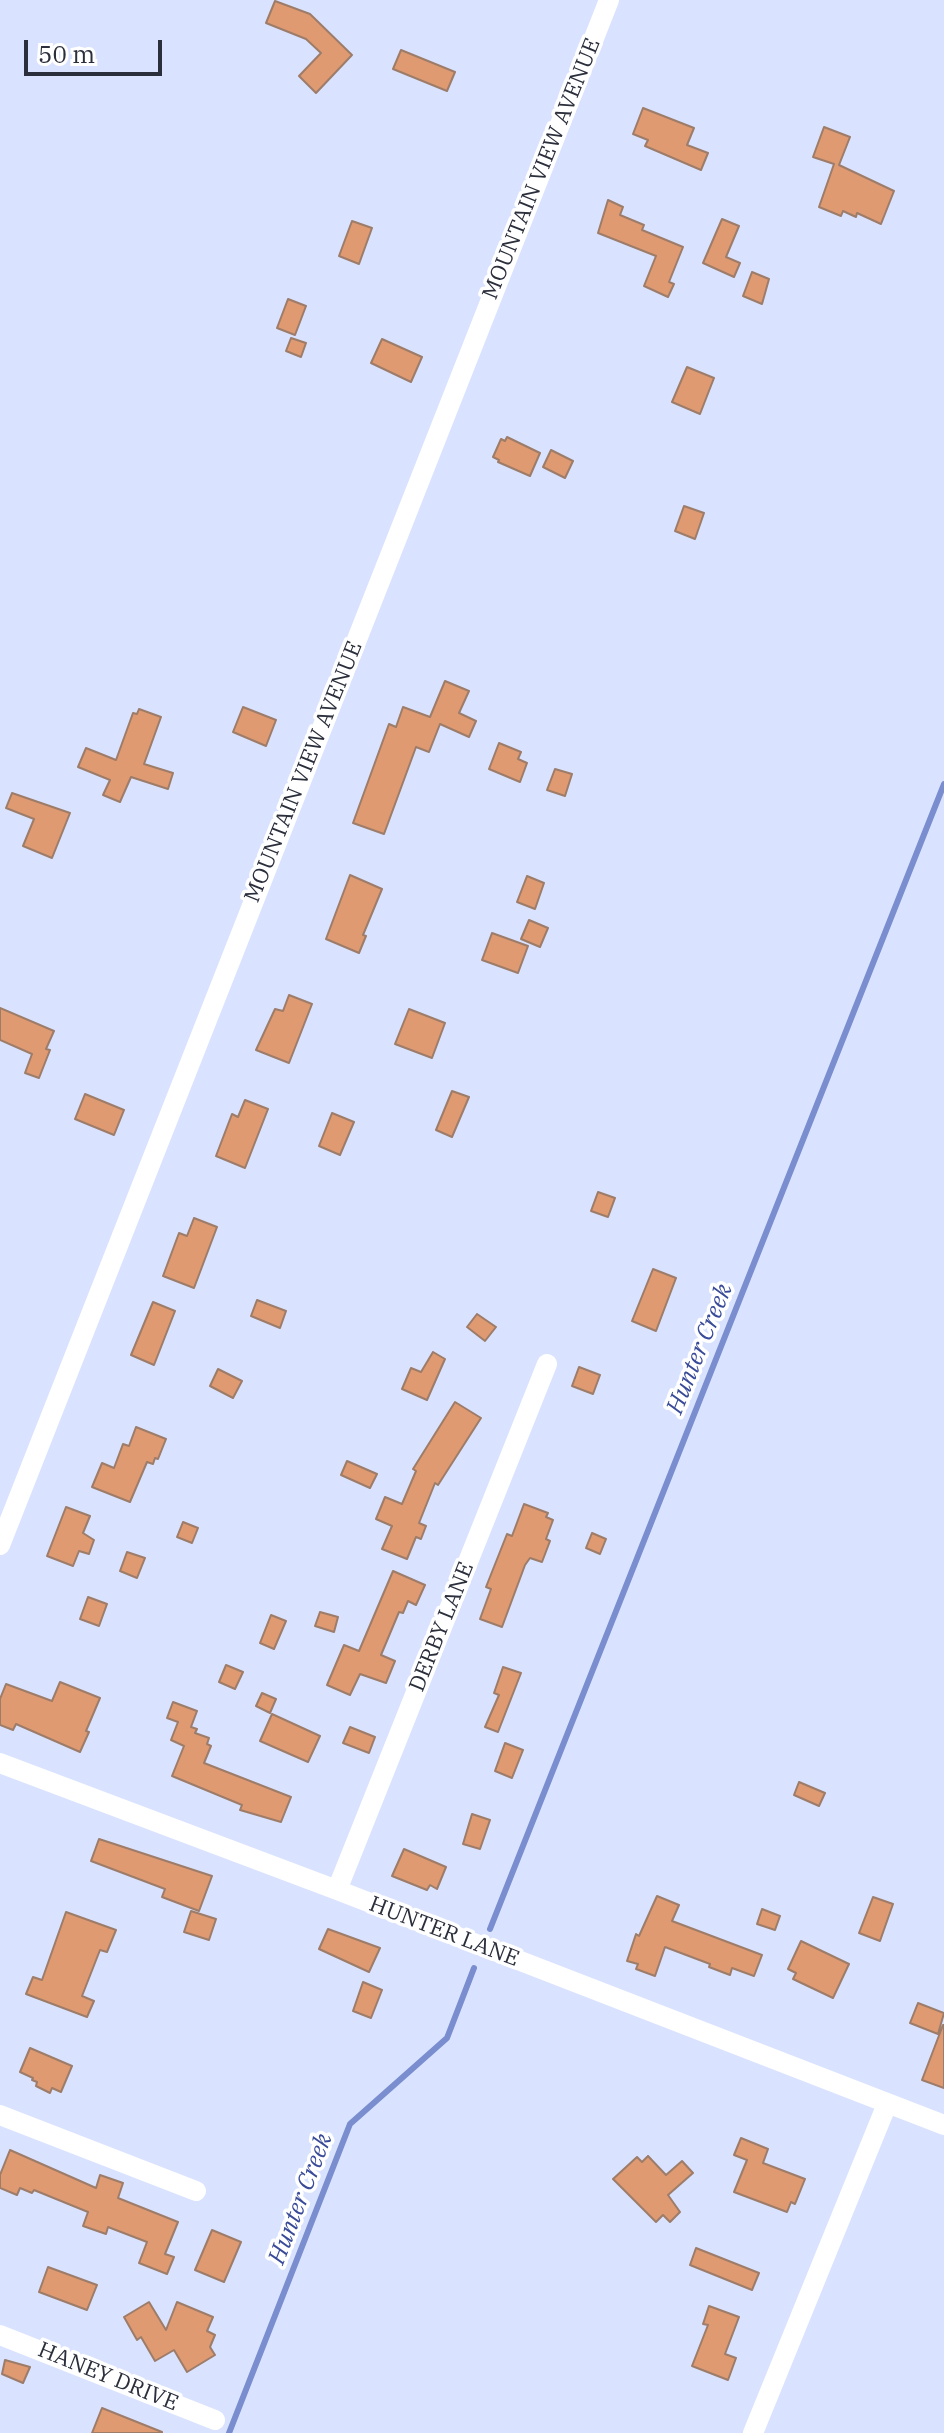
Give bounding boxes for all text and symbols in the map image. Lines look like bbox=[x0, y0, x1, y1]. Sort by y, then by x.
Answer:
scale bar bbox=[28, 24, 166, 74]
street label: MOUNTAIN VIEW AVENUE bbox=[477, 35, 607, 303]
text: 50 m bbox=[38, 38, 95, 70]
street label: MOUNTAIN VIEW AVENUE bbox=[239, 638, 369, 906]
water label: Hunter Creek bbox=[661, 1280, 739, 1418]
street label: DERBY LANE bbox=[404, 1558, 480, 1696]
street label: HUNTER LANE bbox=[365, 1891, 523, 1973]
water label: Hunter Creek bbox=[263, 2130, 339, 2268]
street label: HANEY DRIVE bbox=[34, 2337, 182, 2417]

